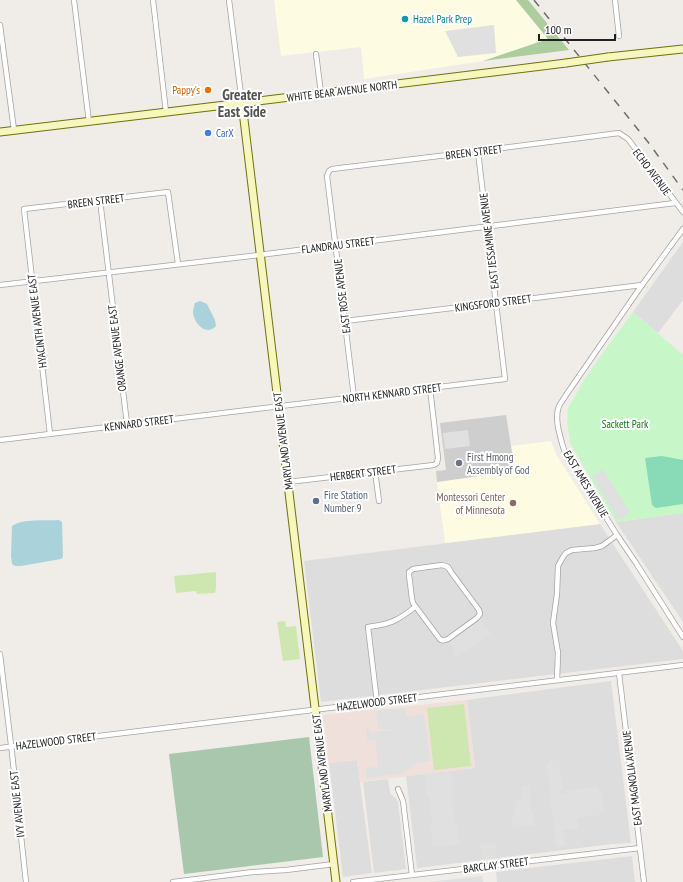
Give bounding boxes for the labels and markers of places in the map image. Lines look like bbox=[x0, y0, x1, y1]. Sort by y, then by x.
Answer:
place label: Hazel Park Prep bbox=[413, 12, 472, 26]
marker: Hazel Park Prep bbox=[400, 14, 410, 24]
place label: Pappy's bbox=[172, 83, 200, 97]
marker: Pappy's bbox=[203, 85, 213, 95]
place label: CarX bbox=[216, 126, 234, 140]
marker: CarX bbox=[203, 128, 213, 138]
place label: First Hmong Assembly of God bbox=[467, 450, 530, 477]
marker: First Hmong Assembly of God bbox=[454, 458, 464, 468]
place label: Fire Station Number 9 bbox=[324, 488, 368, 515]
place label: Montessori Center of Minnesota bbox=[436, 490, 505, 517]
marker: Fire Station Number 9 bbox=[311, 496, 321, 506]
marker: Montessori Center of Minnesota bbox=[508, 498, 518, 508]

